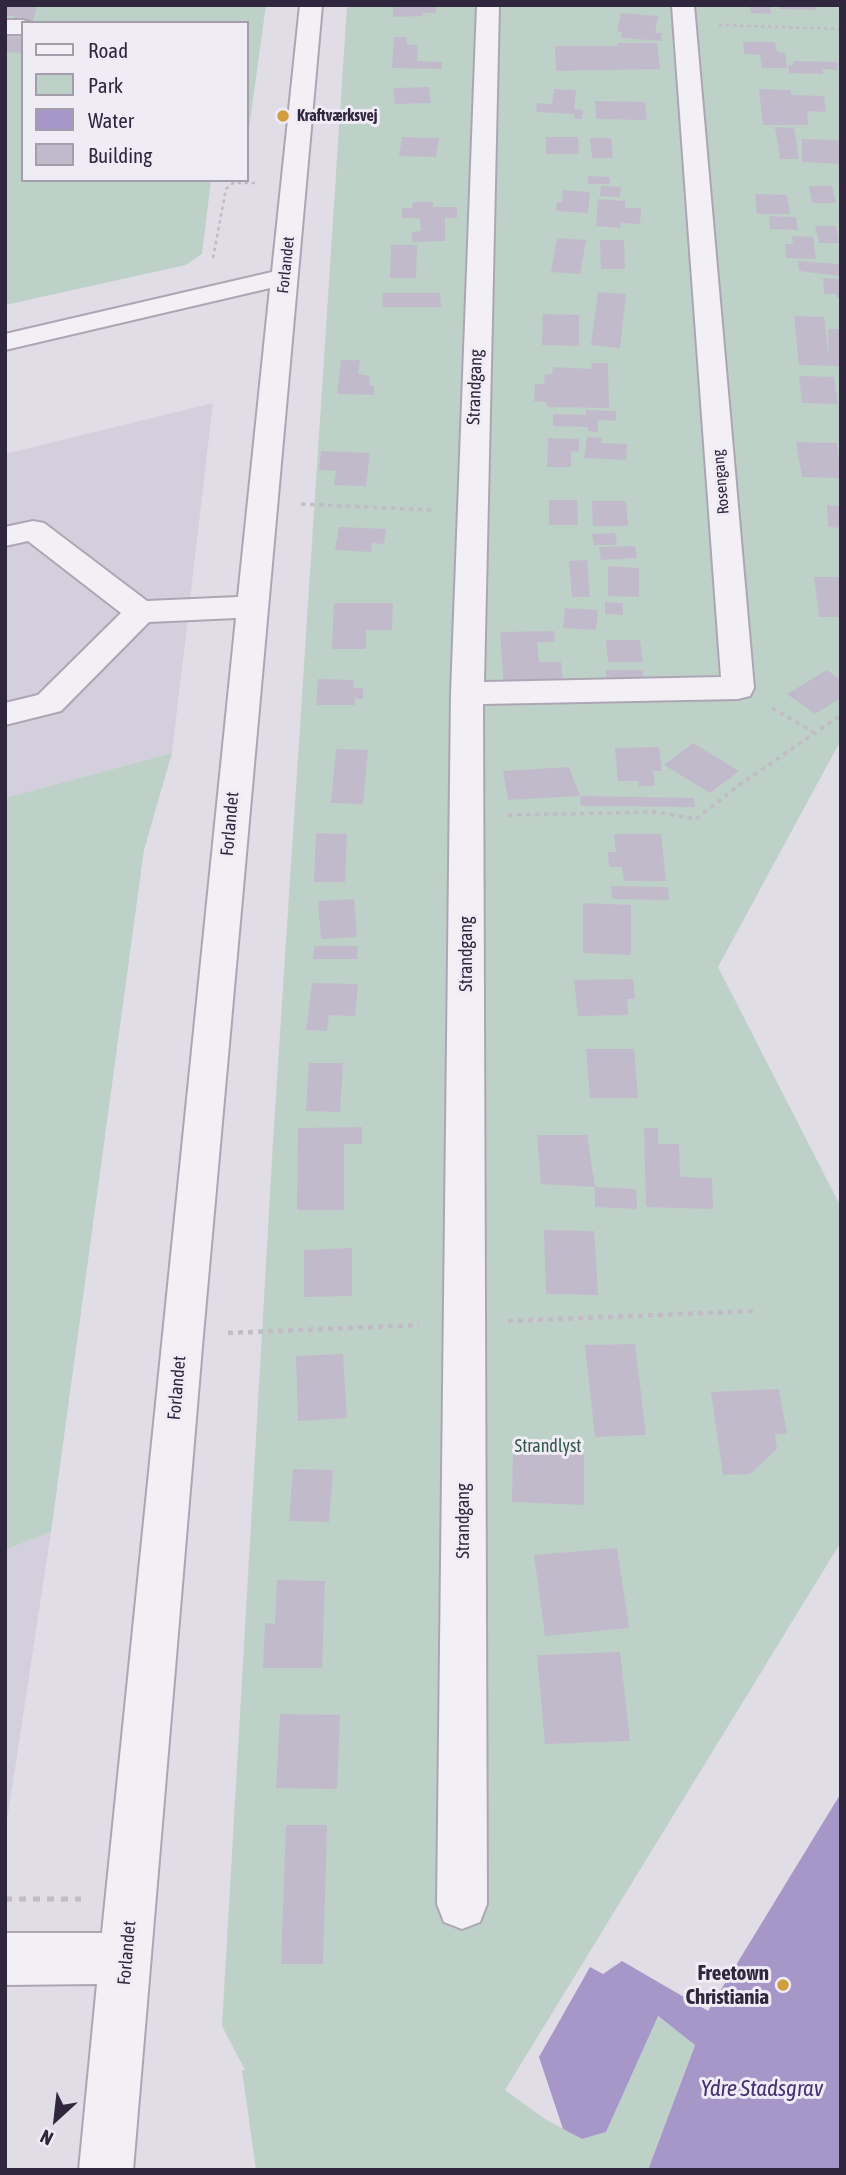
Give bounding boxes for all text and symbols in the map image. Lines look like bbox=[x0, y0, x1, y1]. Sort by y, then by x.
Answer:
legend bbox=[21, 21, 248, 182]
text: Road bbox=[88, 38, 128, 62]
text: Park bbox=[88, 73, 123, 97]
place label: Kraftværksvej bbox=[297, 106, 377, 126]
text: Water bbox=[88, 108, 134, 132]
marker: Kraftværksvej bbox=[275, 108, 291, 124]
text: Building bbox=[88, 143, 152, 167]
street label: Forlandet bbox=[273, 236, 299, 294]
street label: Strandgang bbox=[463, 349, 487, 425]
street label: Rosengang bbox=[709, 449, 733, 515]
street label: Forlandet bbox=[216, 791, 244, 857]
street label: Strandgang bbox=[455, 916, 477, 992]
street label: Forlandet bbox=[163, 1355, 191, 1421]
park label: Strandlyst bbox=[515, 1435, 581, 1457]
street label: Strandgang bbox=[452, 1483, 474, 1559]
street label: Forlandet bbox=[113, 1920, 141, 1986]
place label: Freetown Christiania bbox=[686, 1960, 769, 2010]
marker: Freetown Christiania bbox=[775, 1977, 791, 1993]
water label: Ydre Stadsgrav bbox=[701, 2075, 823, 2103]
north arrow bbox=[21, 2084, 91, 2154]
text: N bbox=[36, 2125, 56, 2150]

